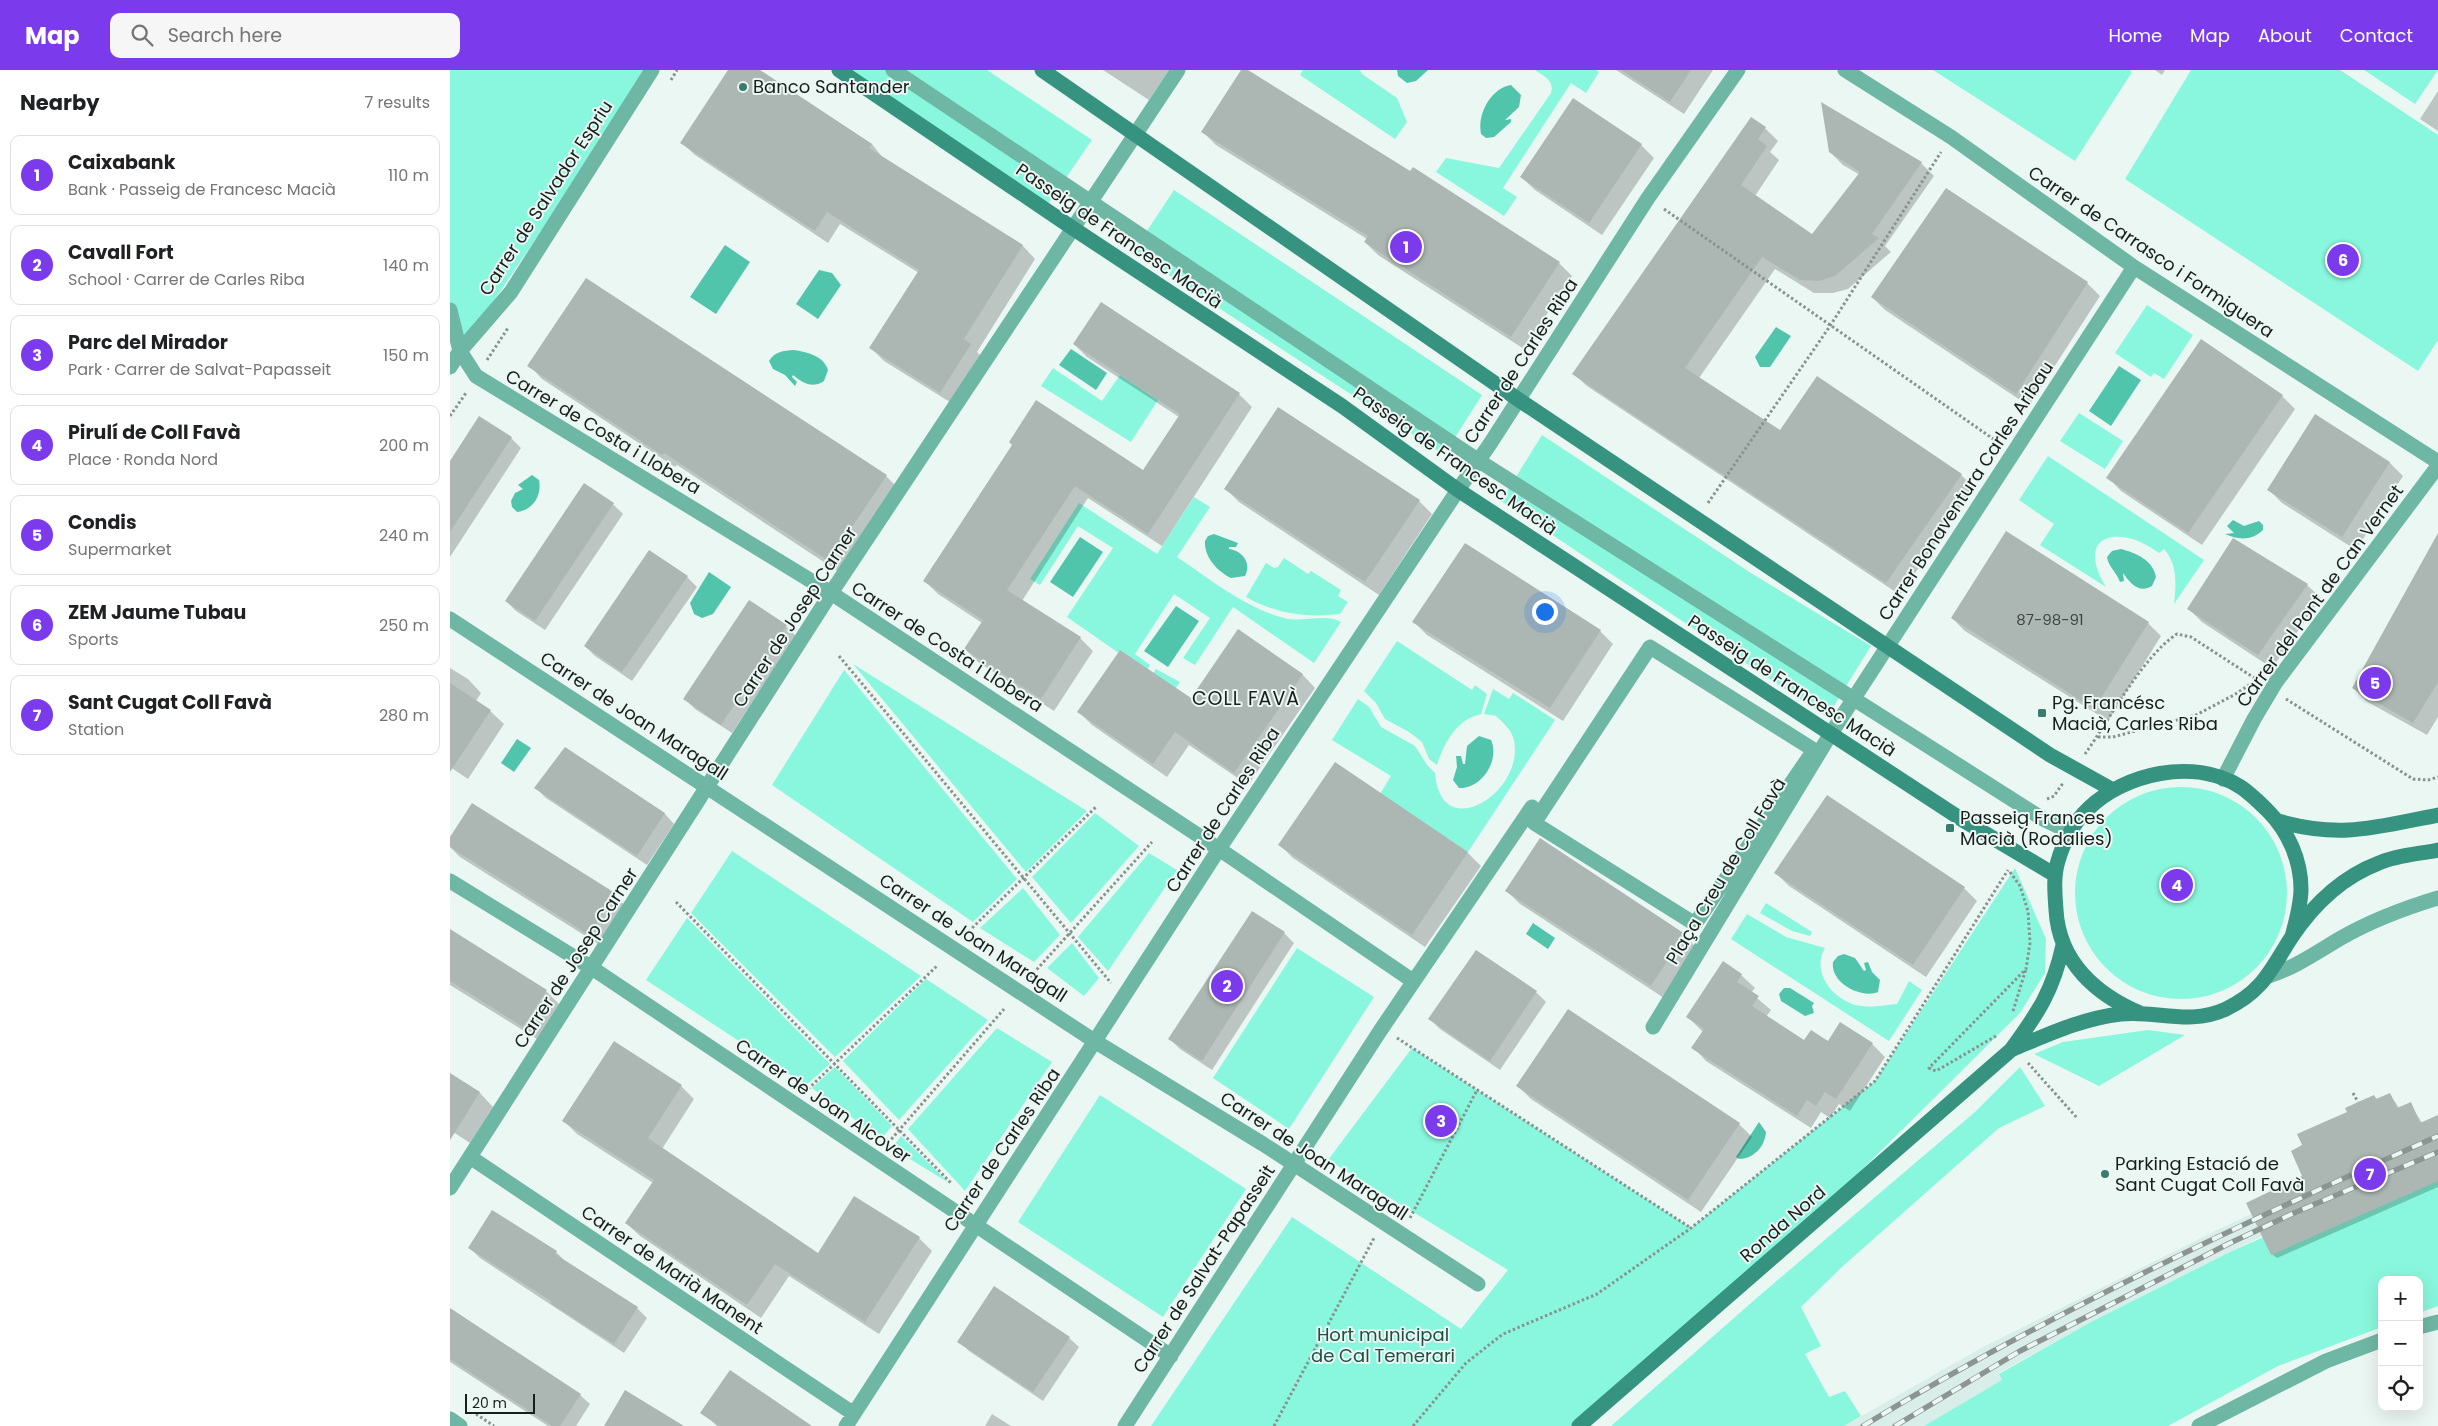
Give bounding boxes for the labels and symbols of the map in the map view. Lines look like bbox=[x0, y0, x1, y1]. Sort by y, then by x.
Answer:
place label: Banco Santander bbox=[753, 74, 910, 99]
marker: Banco Santander bbox=[737, 81, 749, 93]
street label: Carrer de Salvador Espriu bbox=[473, 95, 618, 300]
street label: Passeig de Francesc Macià bbox=[1011, 157, 1227, 314]
street label: Carrer de Carrasco i Formiguera bbox=[2023, 160, 2279, 344]
pin: 1 bbox=[1390, 228, 1422, 266]
pin: 6 bbox=[2327, 241, 2359, 279]
street label: Carrer de Carles Riba bbox=[1458, 273, 1584, 448]
street label: Carrer Bonaventura Carles Aribau bbox=[1872, 356, 2059, 625]
street label: Carrer de Costa i Llobera bbox=[501, 363, 706, 500]
street label: Passeig de Francesc Macià bbox=[1348, 380, 1562, 541]
street label: Carrer del Pont de Can Vernet bbox=[2230, 479, 2409, 712]
street label: Carrer de Josep Carner bbox=[727, 521, 863, 712]
street label: Carrer de Costa i Llobera bbox=[847, 575, 1048, 718]
your location bbox=[1532, 599, 1558, 625]
street label: Passeig de Francesc Macià bbox=[1683, 609, 1901, 762]
house number: 87-98-91 bbox=[2016, 609, 2084, 630]
street label: Carrer de Joan Maragall bbox=[535, 645, 733, 786]
pin: 5 bbox=[2359, 664, 2391, 702]
district label: COLL FAVÀ bbox=[1192, 685, 1300, 712]
place label: Pg. Francésc Macià, Carles Riba bbox=[2052, 690, 2218, 736]
marker: Pg. Francésc Macià, Carles Riba bbox=[2036, 707, 2048, 719]
street label: Carrer de Carles Riba bbox=[1160, 722, 1286, 897]
street label: Plaça Creu de Coll Favà bbox=[1660, 773, 1791, 969]
place label: Passeig Frances Macià (Rodalies) bbox=[1960, 805, 2113, 851]
marker: Passeig Frances Macià (Rodalies) bbox=[1944, 822, 1956, 834]
street label: Carrer de Josep Carner bbox=[508, 862, 644, 1053]
pin: 4 bbox=[2161, 866, 2193, 904]
street label: Carrer de Joan Maragall bbox=[874, 867, 1072, 1008]
pin: 2 bbox=[1211, 967, 1243, 1005]
street label: Carrer de Joan Alcover bbox=[731, 1032, 916, 1169]
street label: Carrer de Carles Riba bbox=[937, 1063, 1066, 1237]
street label: Carrer de Joan Maragall bbox=[1215, 1085, 1413, 1226]
pin: 3 bbox=[1425, 1102, 1457, 1140]
place label: Parking Estació de Sant Cugat Coll Favà bbox=[2115, 1151, 2304, 1197]
pin: 7 bbox=[2354, 1155, 2386, 1193]
street label: Carrer de Salvat-Papasseit bbox=[1127, 1160, 1281, 1378]
marker: Parking Estació de Sant Cugat Coll Favà bbox=[2099, 1168, 2111, 1180]
street label: Ronda Nord bbox=[1734, 1179, 1831, 1268]
street label: Carrer de Marià Manent bbox=[576, 1199, 768, 1340]
park label: Hort municipal de Cal Temerari bbox=[1311, 1322, 1455, 1368]
scale bar bbox=[465, 1391, 535, 1414]

